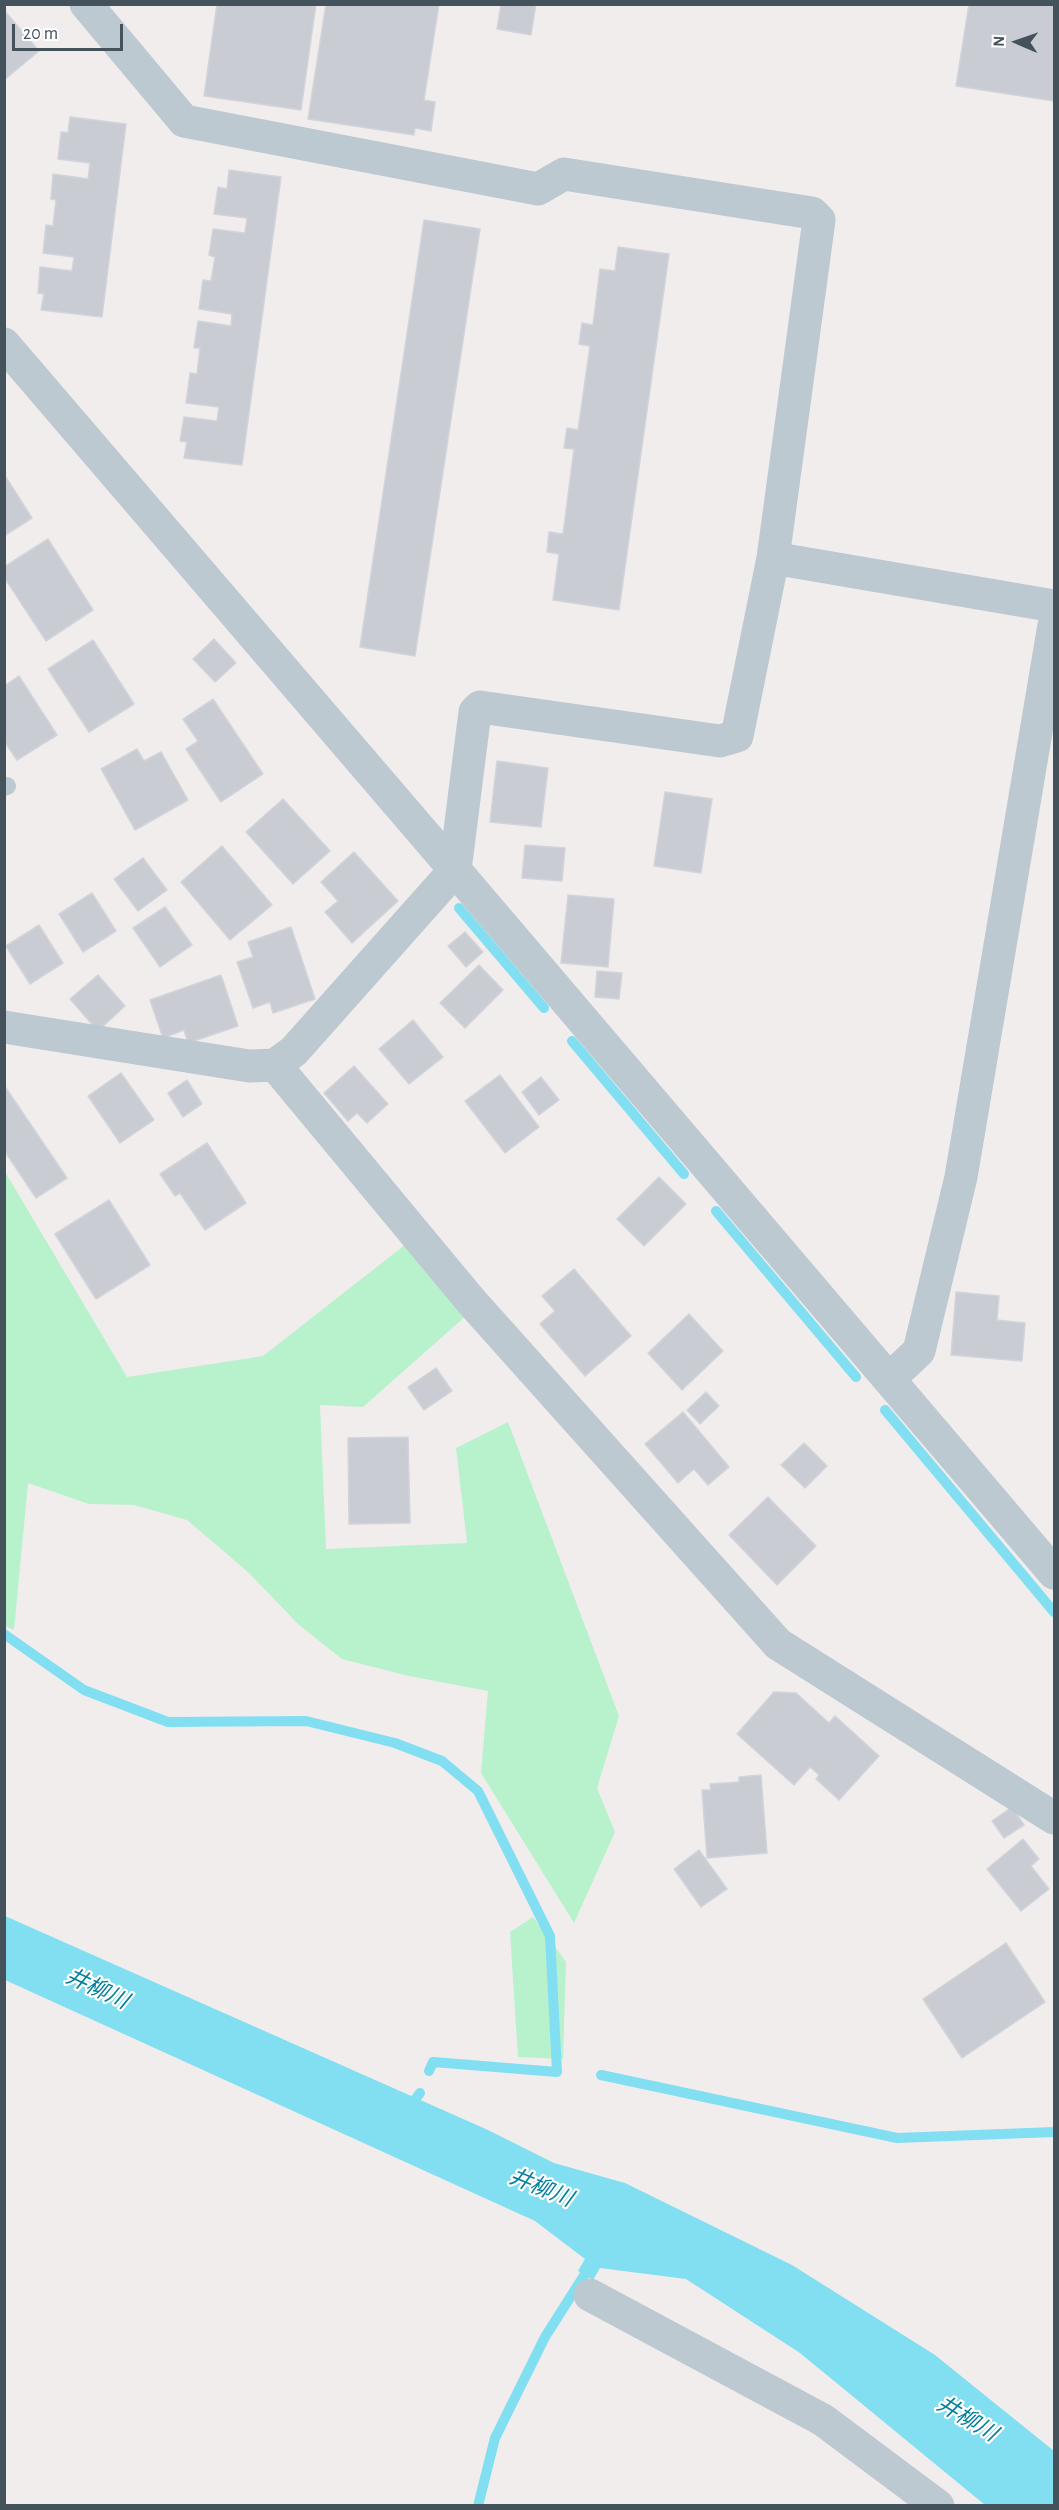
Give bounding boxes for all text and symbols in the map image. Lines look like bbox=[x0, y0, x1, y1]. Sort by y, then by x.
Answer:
scale bar bbox=[15, 12, 126, 50]
north arrow bbox=[987, 12, 1047, 72]
text: 20 m bbox=[23, 25, 58, 43]
text: N bbox=[991, 36, 1007, 47]
water label: 井柳川 bbox=[62, 1963, 132, 2015]
water label: 井柳川 bbox=[505, 2163, 577, 2213]
water label: 井柳川 bbox=[932, 2391, 1002, 2447]

